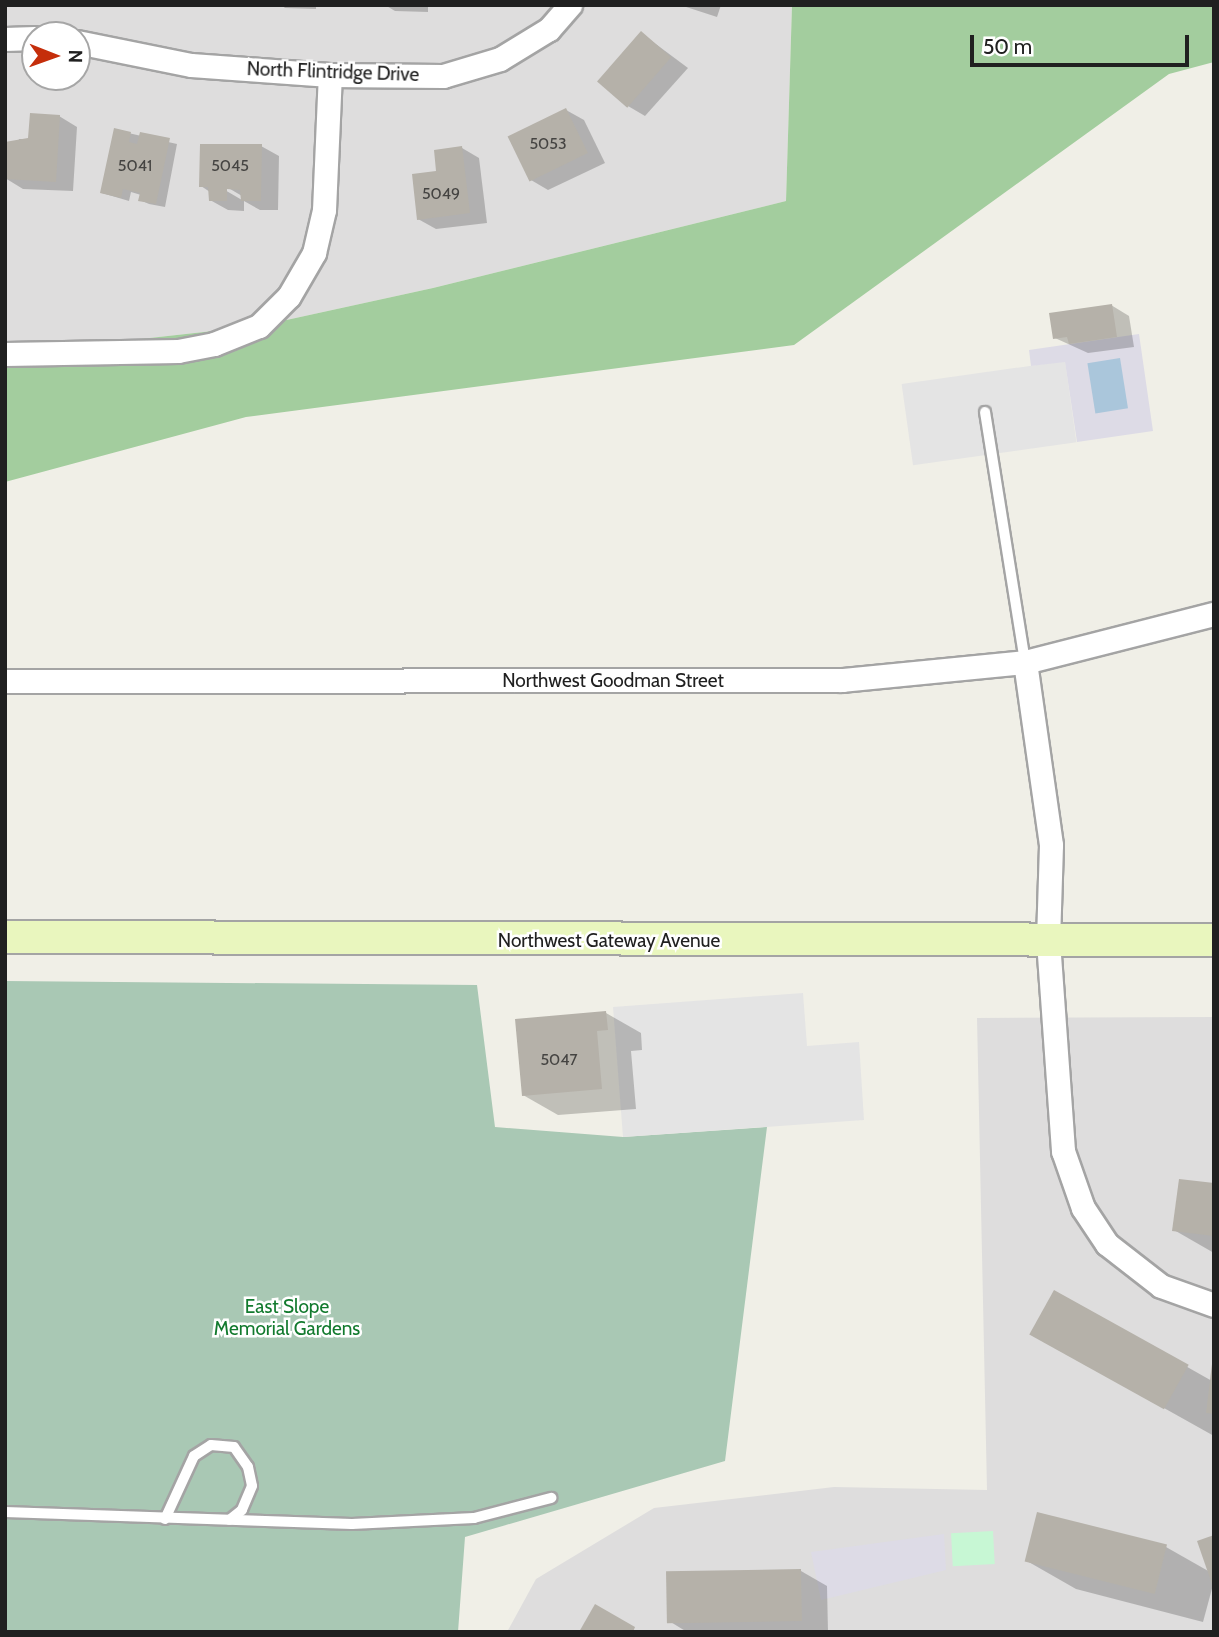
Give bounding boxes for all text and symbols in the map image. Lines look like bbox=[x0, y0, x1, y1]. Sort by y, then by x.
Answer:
north arrow bbox=[21, 21, 91, 91]
scale bar bbox=[974, 21, 1193, 65]
text: 50 m bbox=[983, 34, 1032, 59]
text: N bbox=[64, 49, 87, 63]
street label: North Flintridge Drive bbox=[246, 58, 420, 86]
house number: 5053 bbox=[529, 134, 567, 154]
house number: 5041 bbox=[118, 156, 152, 176]
house number: 5045 bbox=[211, 156, 249, 176]
house number: 5049 bbox=[422, 184, 460, 204]
street label: Northwest Goodman Street bbox=[502, 670, 724, 692]
street label: Northwest Gateway Avenue bbox=[498, 930, 720, 952]
house number: 5047 bbox=[540, 1050, 578, 1070]
park label: East Slope Memorial Gardens bbox=[214, 1296, 360, 1340]

